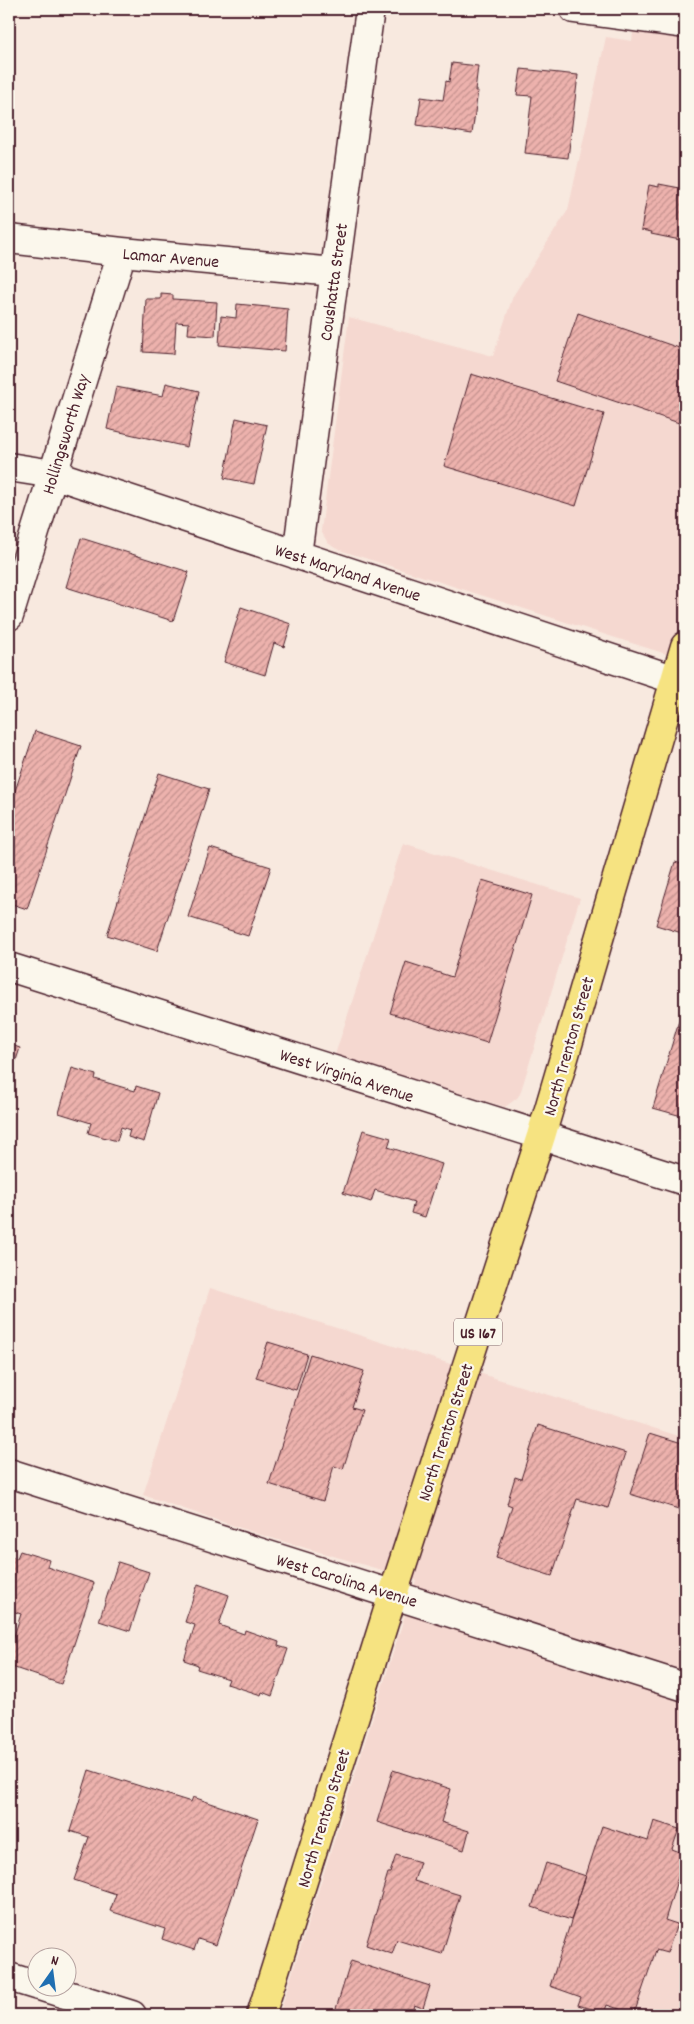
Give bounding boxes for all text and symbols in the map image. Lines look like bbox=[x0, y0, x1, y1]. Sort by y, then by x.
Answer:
street label: Coushatta Street bbox=[315, 222, 356, 343]
street label: Lamar Avenue bbox=[122, 243, 220, 276]
street label: Hollingsworth Way bbox=[37, 371, 98, 498]
street label: West Maryland Avenue bbox=[271, 539, 424, 610]
street label: North Trenton Street bbox=[539, 974, 602, 1119]
street label: West Virginia Avenue bbox=[276, 1044, 417, 1111]
road number: US 167 bbox=[454, 1318, 502, 1345]
street label: North Trenton Street bbox=[413, 1360, 482, 1505]
street label: West Carolina Avenue bbox=[273, 1549, 420, 1616]
street label: North Trenton Street bbox=[292, 1746, 358, 1891]
north arrow bbox=[28, 1946, 78, 1996]
text: N bbox=[49, 1951, 61, 1972]

